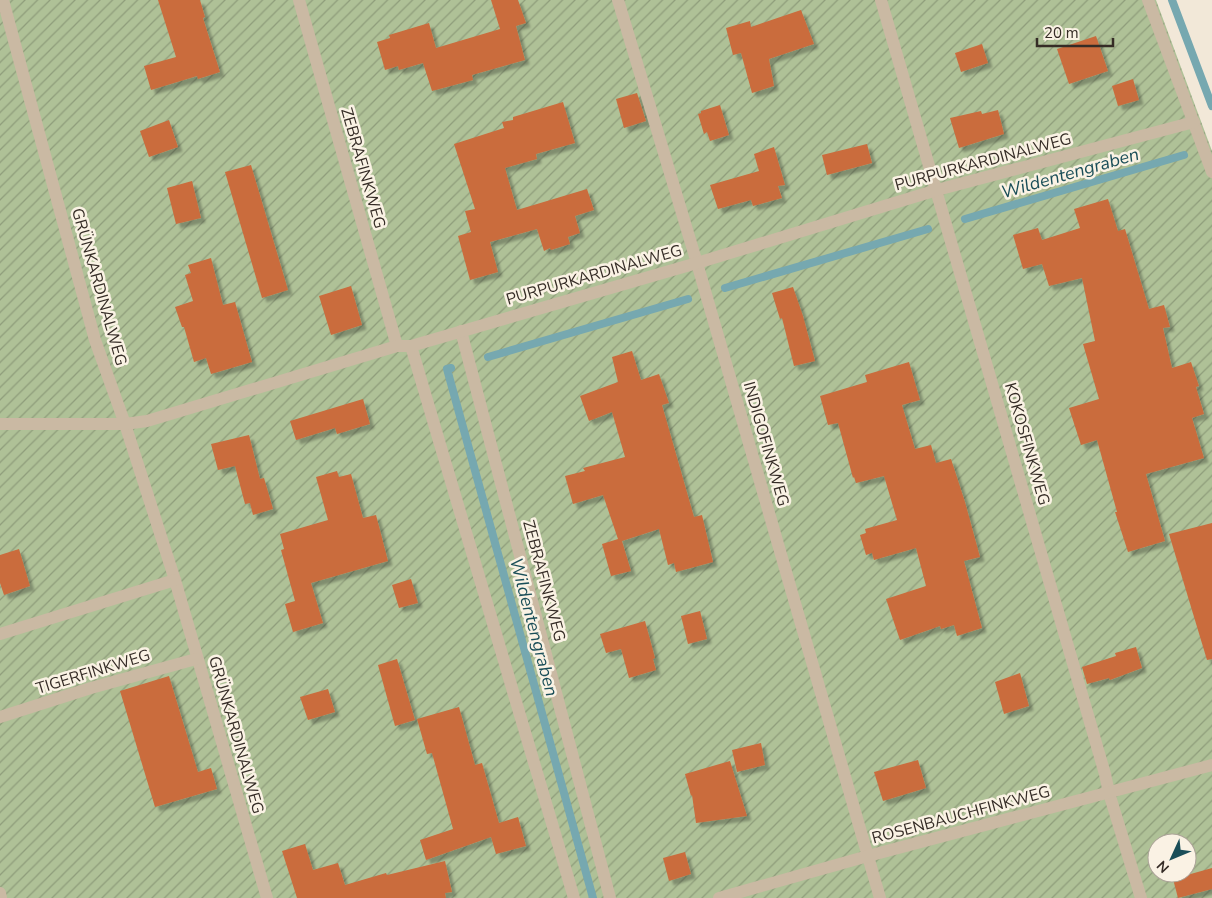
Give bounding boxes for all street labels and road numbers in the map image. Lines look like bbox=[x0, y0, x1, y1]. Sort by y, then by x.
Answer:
street label: ZEBRAFINKWEG bbox=[335, 105, 391, 231]
street label: PURPURKARDINALWEG bbox=[892, 128, 1074, 196]
street label: GRÜNKARDINALWEG bbox=[66, 206, 132, 368]
street label: PURPURKARDINALWEG bbox=[503, 239, 685, 311]
street label: INDIGOFINKWEG bbox=[738, 379, 794, 509]
street label: KOKOSFINKWEG bbox=[999, 380, 1055, 508]
street label: ZEBRAFINKWEG bbox=[517, 518, 571, 644]
street label: TIGERFINKWEG bbox=[33, 644, 153, 700]
street label: GRÜNKARDINALWEG bbox=[203, 654, 269, 816]
street label: ROSENBAUCHFINKWEG bbox=[869, 781, 1053, 849]

